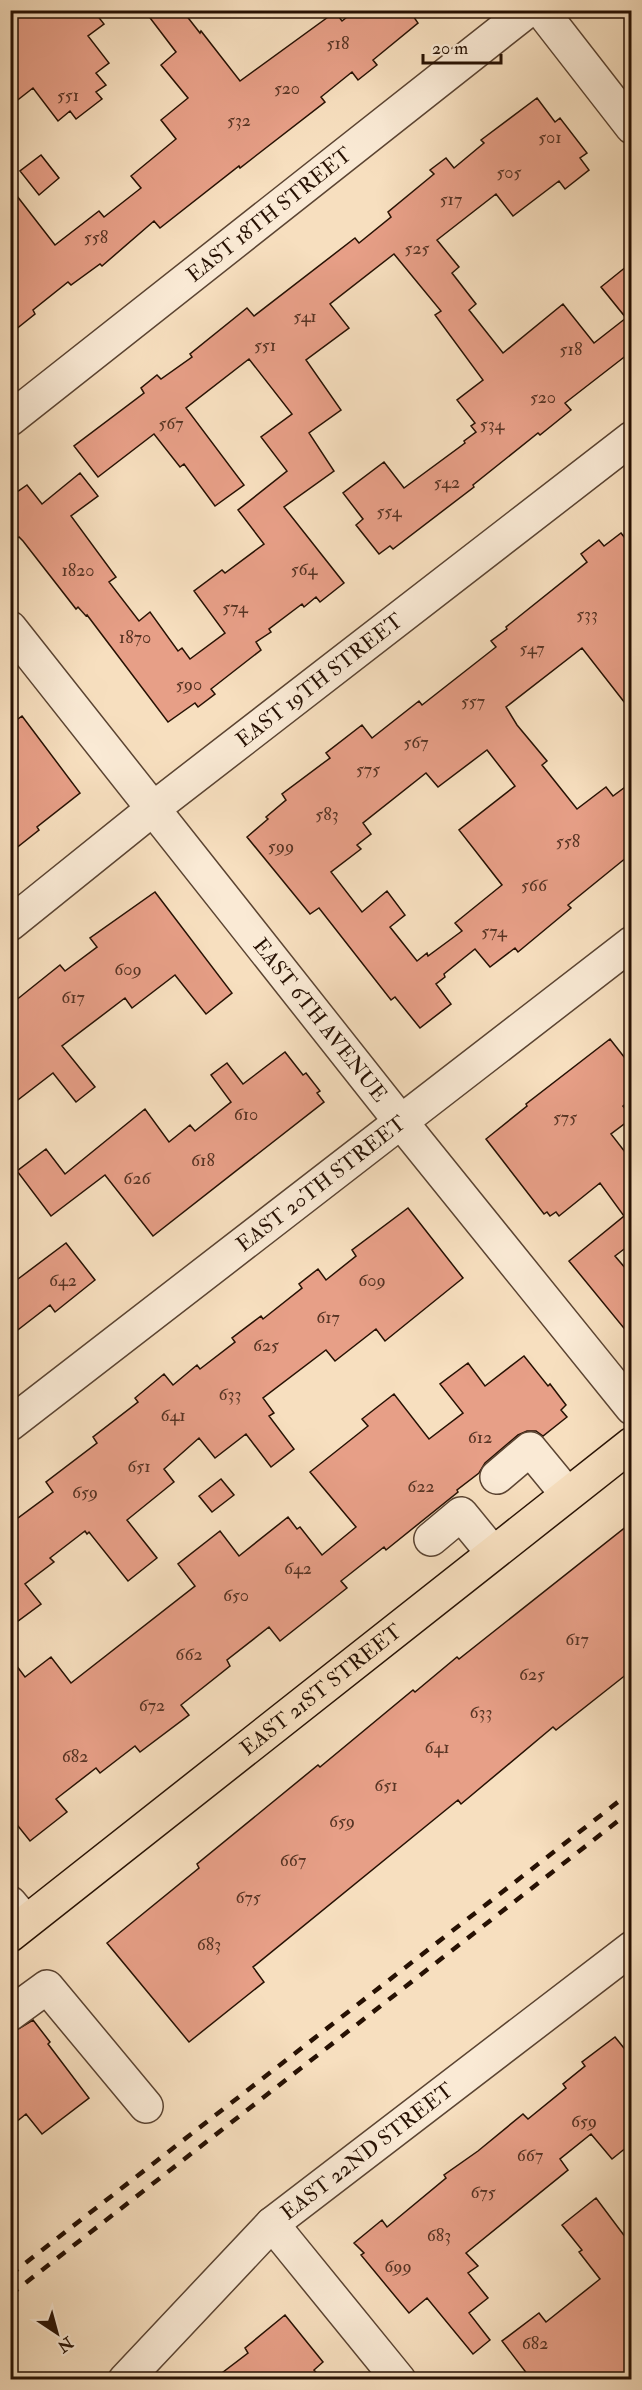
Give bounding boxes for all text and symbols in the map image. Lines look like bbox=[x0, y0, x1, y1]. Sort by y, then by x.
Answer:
scale bar bbox=[423, 27, 501, 65]
house number: 518 bbox=[327, 32, 349, 55]
text: 20 m bbox=[432, 37, 468, 60]
house number: 520 bbox=[274, 77, 300, 100]
house number: 551 bbox=[57, 84, 79, 107]
house number: 532 bbox=[227, 109, 251, 132]
house number: 501 bbox=[538, 126, 562, 149]
street label: EAST 18TH STREET bbox=[181, 141, 357, 288]
house number: 505 bbox=[497, 161, 522, 184]
house number: 517 bbox=[440, 188, 462, 211]
house number: 558 bbox=[84, 226, 108, 249]
house number: 525 bbox=[405, 237, 429, 260]
house number: 541 bbox=[293, 305, 317, 328]
house number: 551 bbox=[254, 334, 276, 357]
house number: 518 bbox=[560, 338, 582, 361]
house number: 520 bbox=[530, 386, 556, 409]
house number: 567 bbox=[158, 412, 184, 435]
house number: 534 bbox=[480, 413, 506, 436]
house number: 542 bbox=[434, 471, 460, 494]
house number: 554 bbox=[376, 500, 403, 523]
house number: 564 bbox=[291, 558, 319, 581]
house number: 1820 bbox=[61, 559, 95, 582]
house number: 574 bbox=[222, 596, 249, 619]
house number: 533 bbox=[576, 603, 598, 626]
street label: EAST 19TH STREET bbox=[230, 607, 409, 753]
house number: 1870 bbox=[119, 626, 151, 649]
house number: 547 bbox=[519, 637, 545, 660]
house number: 590 bbox=[176, 673, 202, 696]
house number: 557 bbox=[461, 690, 485, 713]
house number: 567 bbox=[403, 731, 429, 754]
house number: 575 bbox=[356, 758, 380, 781]
house number: 583 bbox=[315, 803, 339, 826]
house number: 558 bbox=[556, 830, 580, 853]
house number: 599 bbox=[268, 835, 294, 858]
house number: 566 bbox=[521, 874, 548, 897]
house number: 574 bbox=[481, 920, 508, 943]
street label: EAST 6TH AVENUE bbox=[247, 933, 393, 1107]
house number: 609 bbox=[114, 958, 142, 981]
house number: 617 bbox=[61, 986, 85, 1009]
house number: 610 bbox=[234, 1103, 258, 1126]
house number: 575 bbox=[553, 1106, 577, 1129]
street label: EAST 20TH STREET bbox=[231, 1109, 411, 1258]
house number: 618 bbox=[191, 1149, 215, 1172]
house number: 626 bbox=[123, 1167, 152, 1190]
house number: 642 bbox=[49, 1269, 77, 1292]
house number: 609 bbox=[358, 1269, 386, 1292]
house number: 617 bbox=[316, 1306, 340, 1329]
house number: 625 bbox=[253, 1334, 279, 1357]
house number: 633 bbox=[219, 1383, 241, 1406]
house number: 641 bbox=[160, 1404, 186, 1427]
house number: 612 bbox=[468, 1426, 492, 1449]
house number: 651 bbox=[127, 1455, 151, 1478]
house number: 622 bbox=[407, 1475, 435, 1498]
house number: 659 bbox=[72, 1481, 98, 1504]
house number: 642 bbox=[284, 1557, 312, 1580]
house number: 650 bbox=[223, 1584, 249, 1607]
street label: EAST 21ST STREET bbox=[235, 1617, 407, 1762]
house number: 617 bbox=[565, 1628, 589, 1651]
house number: 662 bbox=[175, 1643, 203, 1666]
house number: 625 bbox=[519, 1663, 545, 1686]
house number: 672 bbox=[139, 1694, 165, 1717]
house number: 633 bbox=[470, 1701, 492, 1724]
house number: 641 bbox=[424, 1736, 450, 1759]
house number: 682 bbox=[62, 1745, 88, 1768]
house number: 651 bbox=[374, 1774, 398, 1797]
house number: 659 bbox=[329, 1810, 355, 1833]
house number: 667 bbox=[280, 1849, 306, 1872]
house number: 675 bbox=[235, 1886, 261, 1909]
house number: 683 bbox=[197, 1933, 221, 1956]
street label: EAST 22ND STREET bbox=[275, 2076, 459, 2226]
house number: 659 bbox=[571, 2110, 597, 2133]
house number: 667 bbox=[517, 2144, 543, 2167]
house number: 675 bbox=[470, 2181, 496, 2204]
house number: 683 bbox=[427, 2224, 451, 2247]
house number: 699 bbox=[384, 2255, 412, 2278]
north arrow bbox=[27, 2303, 87, 2363]
text: N bbox=[53, 2331, 78, 2357]
house number: 682 bbox=[522, 2332, 548, 2355]

